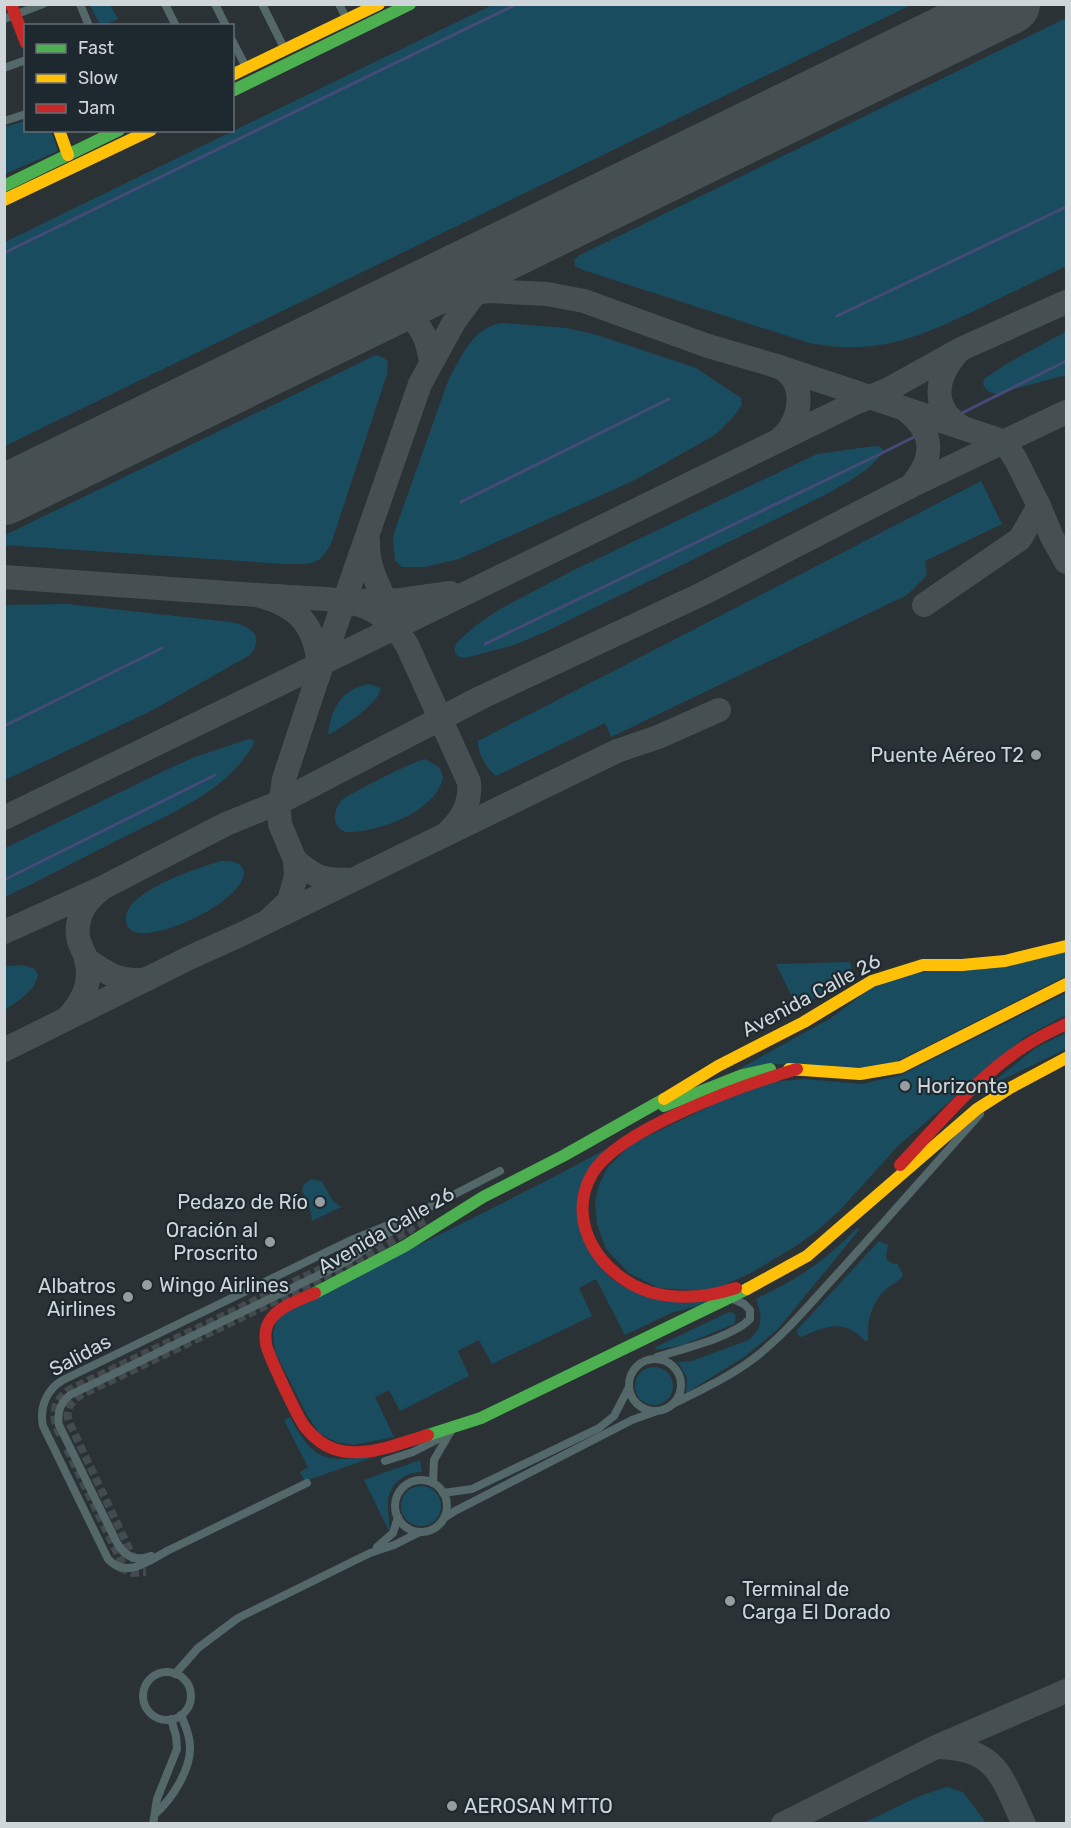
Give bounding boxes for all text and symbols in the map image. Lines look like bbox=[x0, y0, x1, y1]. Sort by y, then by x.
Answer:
legend bbox=[24, 24, 234, 132]
text: Fast bbox=[78, 37, 114, 59]
text: Slow bbox=[78, 67, 118, 89]
text: Jam bbox=[78, 97, 115, 119]
place label: Puente Aéreo T2 bbox=[870, 743, 1024, 767]
marker: Puente Aéreo T2 bbox=[1029, 748, 1043, 762]
street label: Avenida Calle 26 bbox=[738, 948, 884, 1042]
place label: Horizonte bbox=[917, 1074, 1008, 1098]
marker: Horizonte bbox=[898, 1079, 912, 1093]
street label: Avenida Calle 26 bbox=[314, 1181, 458, 1279]
place label: Pedazo de Río bbox=[177, 1190, 308, 1214]
marker: Pedazo de Río bbox=[313, 1195, 327, 1209]
place label: Oración al Proscrito bbox=[166, 1218, 258, 1265]
marker: Oración al Proscrito bbox=[263, 1235, 277, 1249]
place label: Wingo Airlines bbox=[159, 1273, 289, 1297]
place label: Albatros Airlines bbox=[38, 1274, 116, 1321]
marker: Wingo Airlines bbox=[140, 1278, 154, 1292]
marker: Albatros Airlines bbox=[121, 1290, 135, 1304]
street label: Salidas bbox=[45, 1329, 115, 1381]
place label: Terminal de Carga El Dorado bbox=[742, 1577, 891, 1624]
marker: Terminal de Carga El Dorado bbox=[723, 1594, 737, 1608]
place label: AEROSAN MTTO bbox=[464, 1794, 613, 1818]
marker: AEROSAN MTTO bbox=[445, 1799, 459, 1813]

